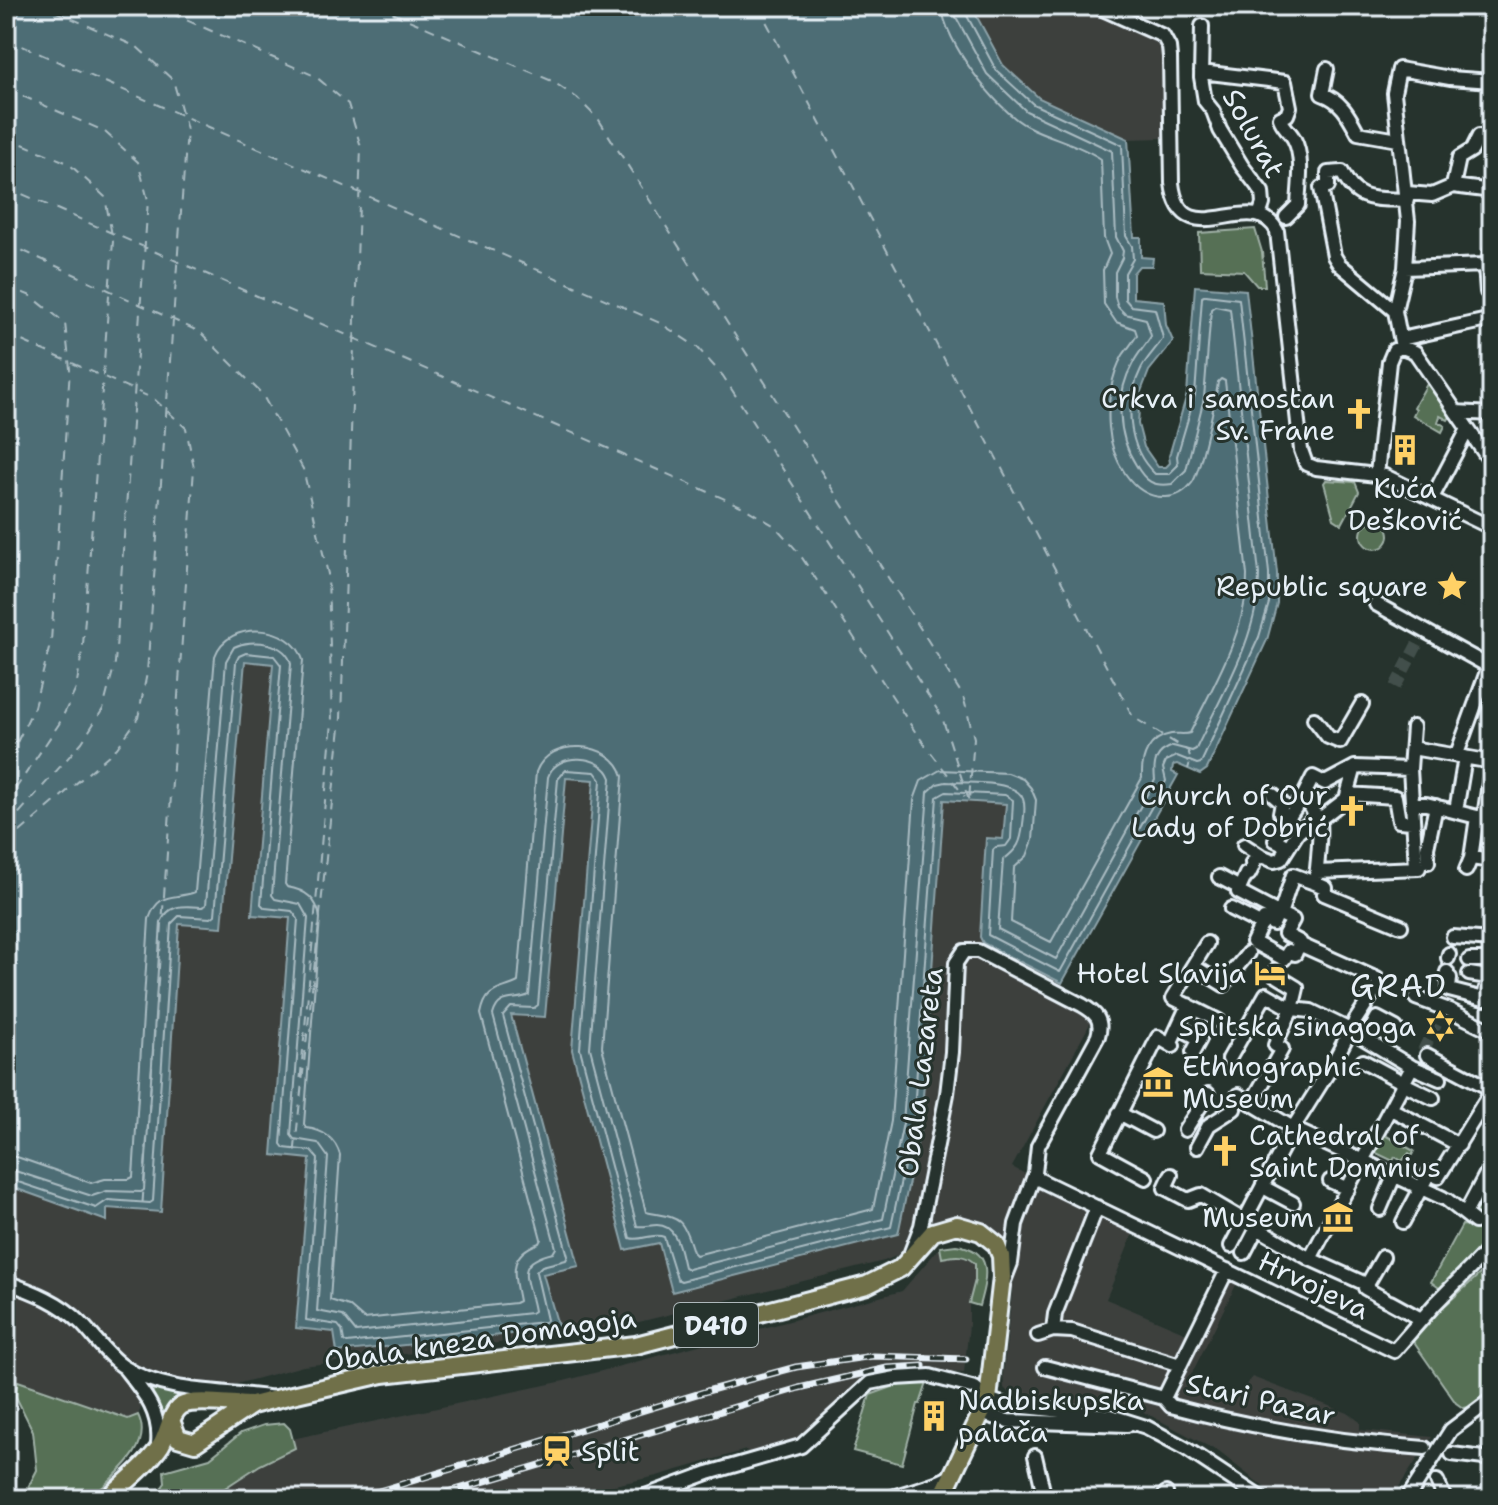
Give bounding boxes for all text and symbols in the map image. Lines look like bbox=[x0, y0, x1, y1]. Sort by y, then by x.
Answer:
street label: Solurat bbox=[1214, 82, 1294, 184]
place label: Crkva i samostan Sv. Frane bbox=[1101, 379, 1335, 449]
church icon: Crkva i samostan Sv. Frane bbox=[1342, 397, 1376, 431]
building icon: Kuća Dešković bbox=[1388, 433, 1422, 467]
place label: Kuća Dešković bbox=[1348, 469, 1462, 539]
place label: Republic square bbox=[1216, 567, 1428, 605]
place icon: Republic square bbox=[1435, 569, 1469, 603]
place label: Church of Our Lady of Dobrić bbox=[1131, 776, 1328, 846]
church icon: Church of Our Lady of Dobrić bbox=[1335, 794, 1369, 828]
place label: Hotel Slavija bbox=[1076, 954, 1246, 992]
hotel icon: Hotel Slavija bbox=[1253, 956, 1287, 990]
district label: GRAD bbox=[1350, 964, 1448, 1007]
street label: Obala Lazareta bbox=[888, 965, 952, 1179]
place label: Splitska sinagoga bbox=[1178, 1007, 1416, 1045]
synagogue icon: Splitska sinagoga bbox=[1423, 1009, 1457, 1043]
place label: Ethnographic Museum bbox=[1182, 1047, 1362, 1117]
museum icon: Ethnographic Museum bbox=[1141, 1065, 1175, 1099]
place label: Cathedral of Saint Domnius bbox=[1249, 1116, 1441, 1186]
church icon: Cathedral of Saint Domnius bbox=[1208, 1134, 1242, 1168]
place label: Museum bbox=[1202, 1198, 1314, 1236]
museum icon: Museum bbox=[1321, 1200, 1355, 1234]
street label: Hrvojeva bbox=[1252, 1242, 1376, 1328]
street label: Obala kneza Domagoja bbox=[321, 1298, 639, 1380]
road number: D410 bbox=[674, 1303, 758, 1347]
street label: Stari Pazar bbox=[1183, 1363, 1339, 1435]
place label: Nadbiskupska palača bbox=[958, 1381, 1144, 1451]
building icon: Nadbiskupska palača bbox=[917, 1399, 951, 1433]
place label: Split bbox=[581, 1432, 640, 1470]
station icon: Split bbox=[540, 1434, 574, 1468]

